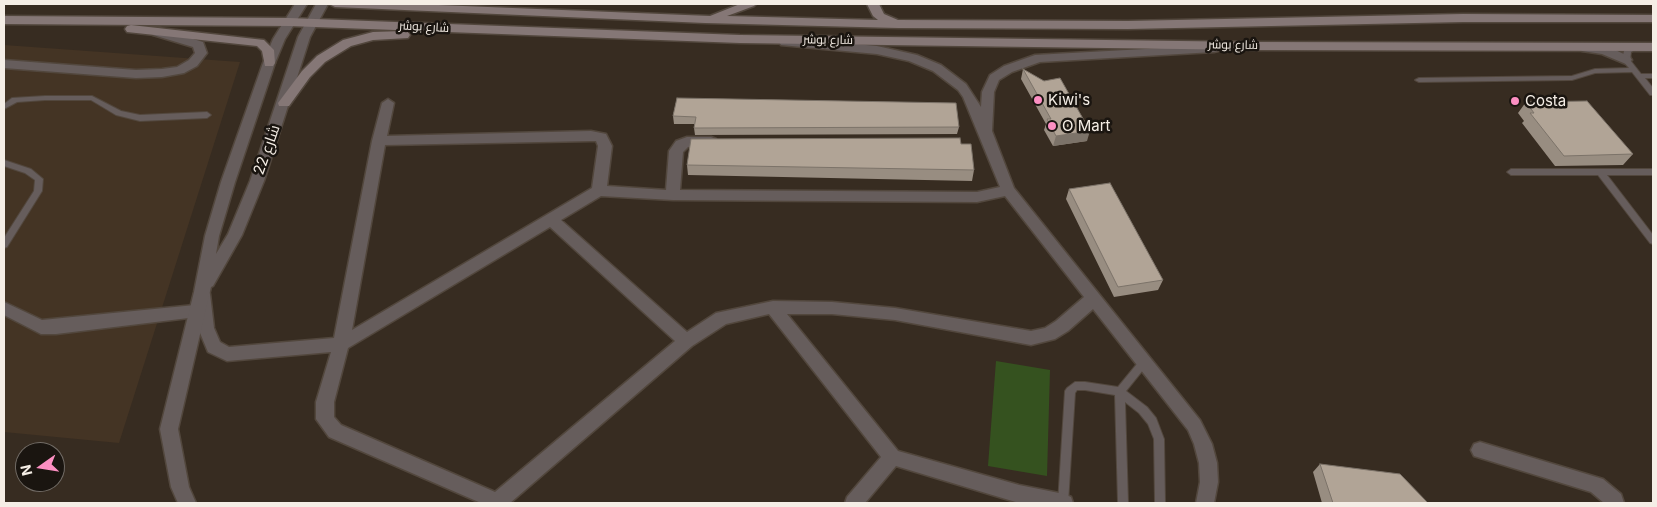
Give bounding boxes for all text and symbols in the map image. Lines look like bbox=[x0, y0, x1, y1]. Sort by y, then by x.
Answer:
street label: شارع بوشر bbox=[399, 18, 449, 36]
street label: شارع بوشر bbox=[803, 32, 853, 48]
street label: شارع بوشر bbox=[1208, 37, 1258, 53]
place label: Kiwi's bbox=[1048, 91, 1090, 109]
place label: Costa bbox=[1525, 92, 1566, 110]
marker: Kiwi's bbox=[1032, 94, 1044, 106]
marker: Costa bbox=[1509, 95, 1521, 107]
place label: O Mart bbox=[1062, 117, 1110, 135]
marker: O Mart bbox=[1046, 120, 1058, 132]
street label: شارع 22 bbox=[250, 123, 284, 177]
north arrow bbox=[15, 442, 65, 492]
text: N bbox=[16, 463, 35, 477]

